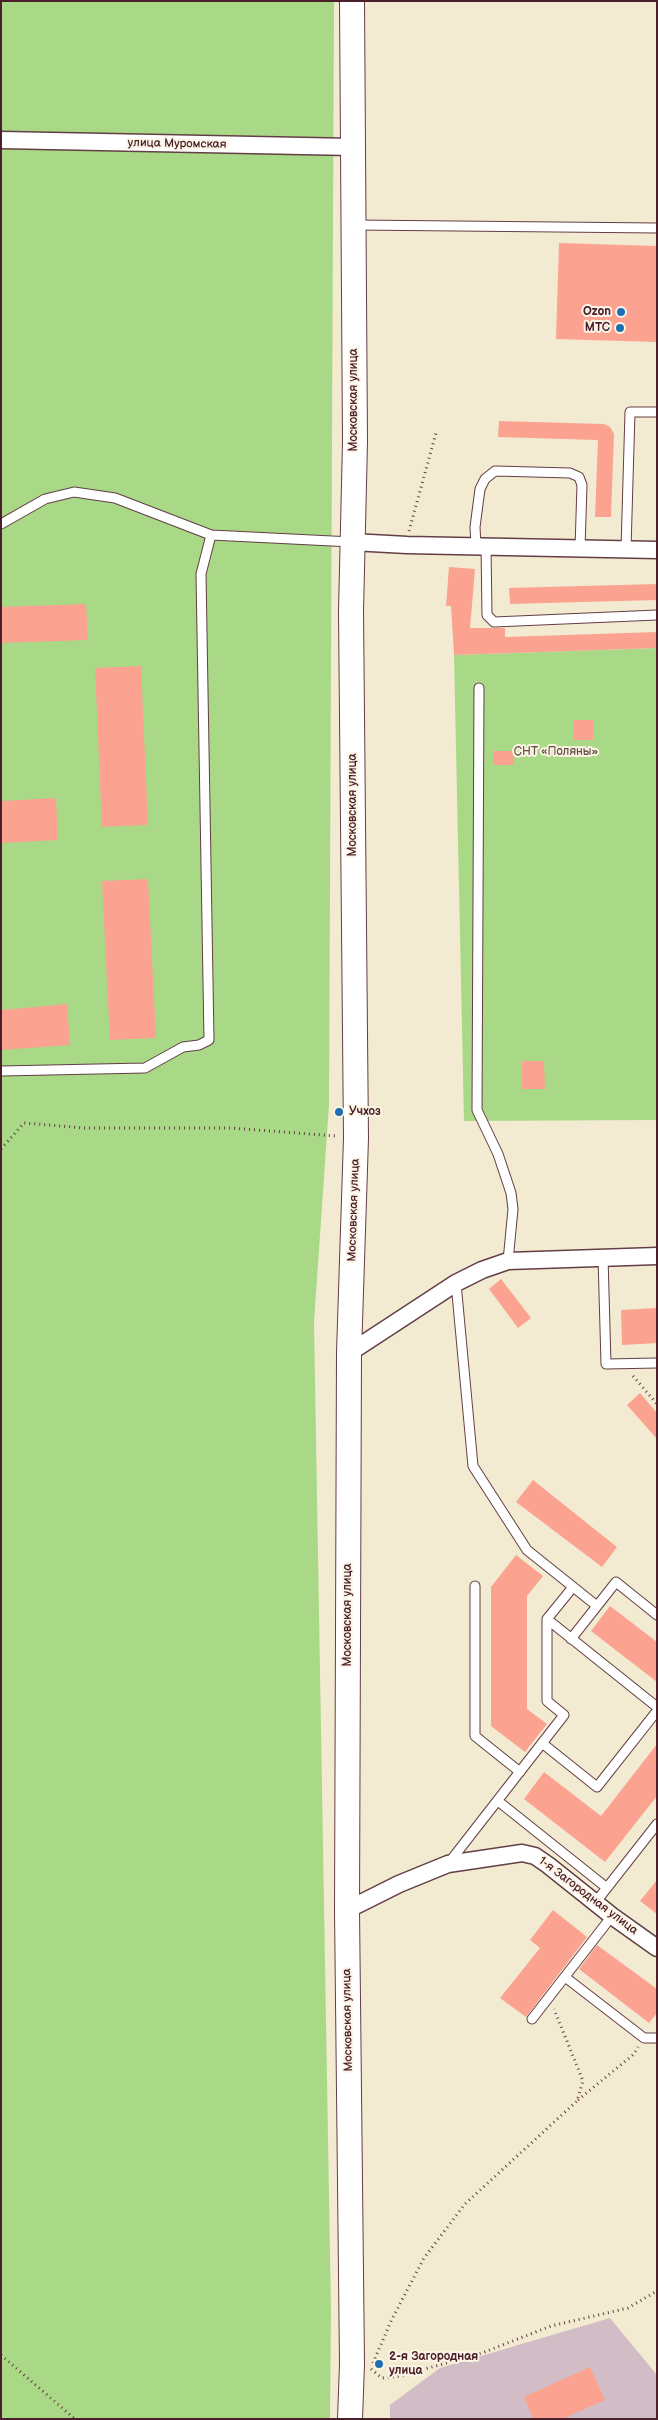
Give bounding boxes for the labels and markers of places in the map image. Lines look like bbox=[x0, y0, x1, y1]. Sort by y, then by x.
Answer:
place label: Ozon bbox=[583, 305, 611, 319]
marker: Ozon bbox=[615, 306, 627, 318]
place label: МТС bbox=[585, 321, 610, 335]
marker: МТС bbox=[614, 322, 626, 334]
place label: Учхоз bbox=[349, 1105, 381, 1119]
marker: Учхоз bbox=[333, 1106, 345, 1118]
place label: 2-я Загородная улица bbox=[389, 2350, 478, 2378]
marker: 2-я Загородная улица bbox=[373, 2358, 385, 2370]

